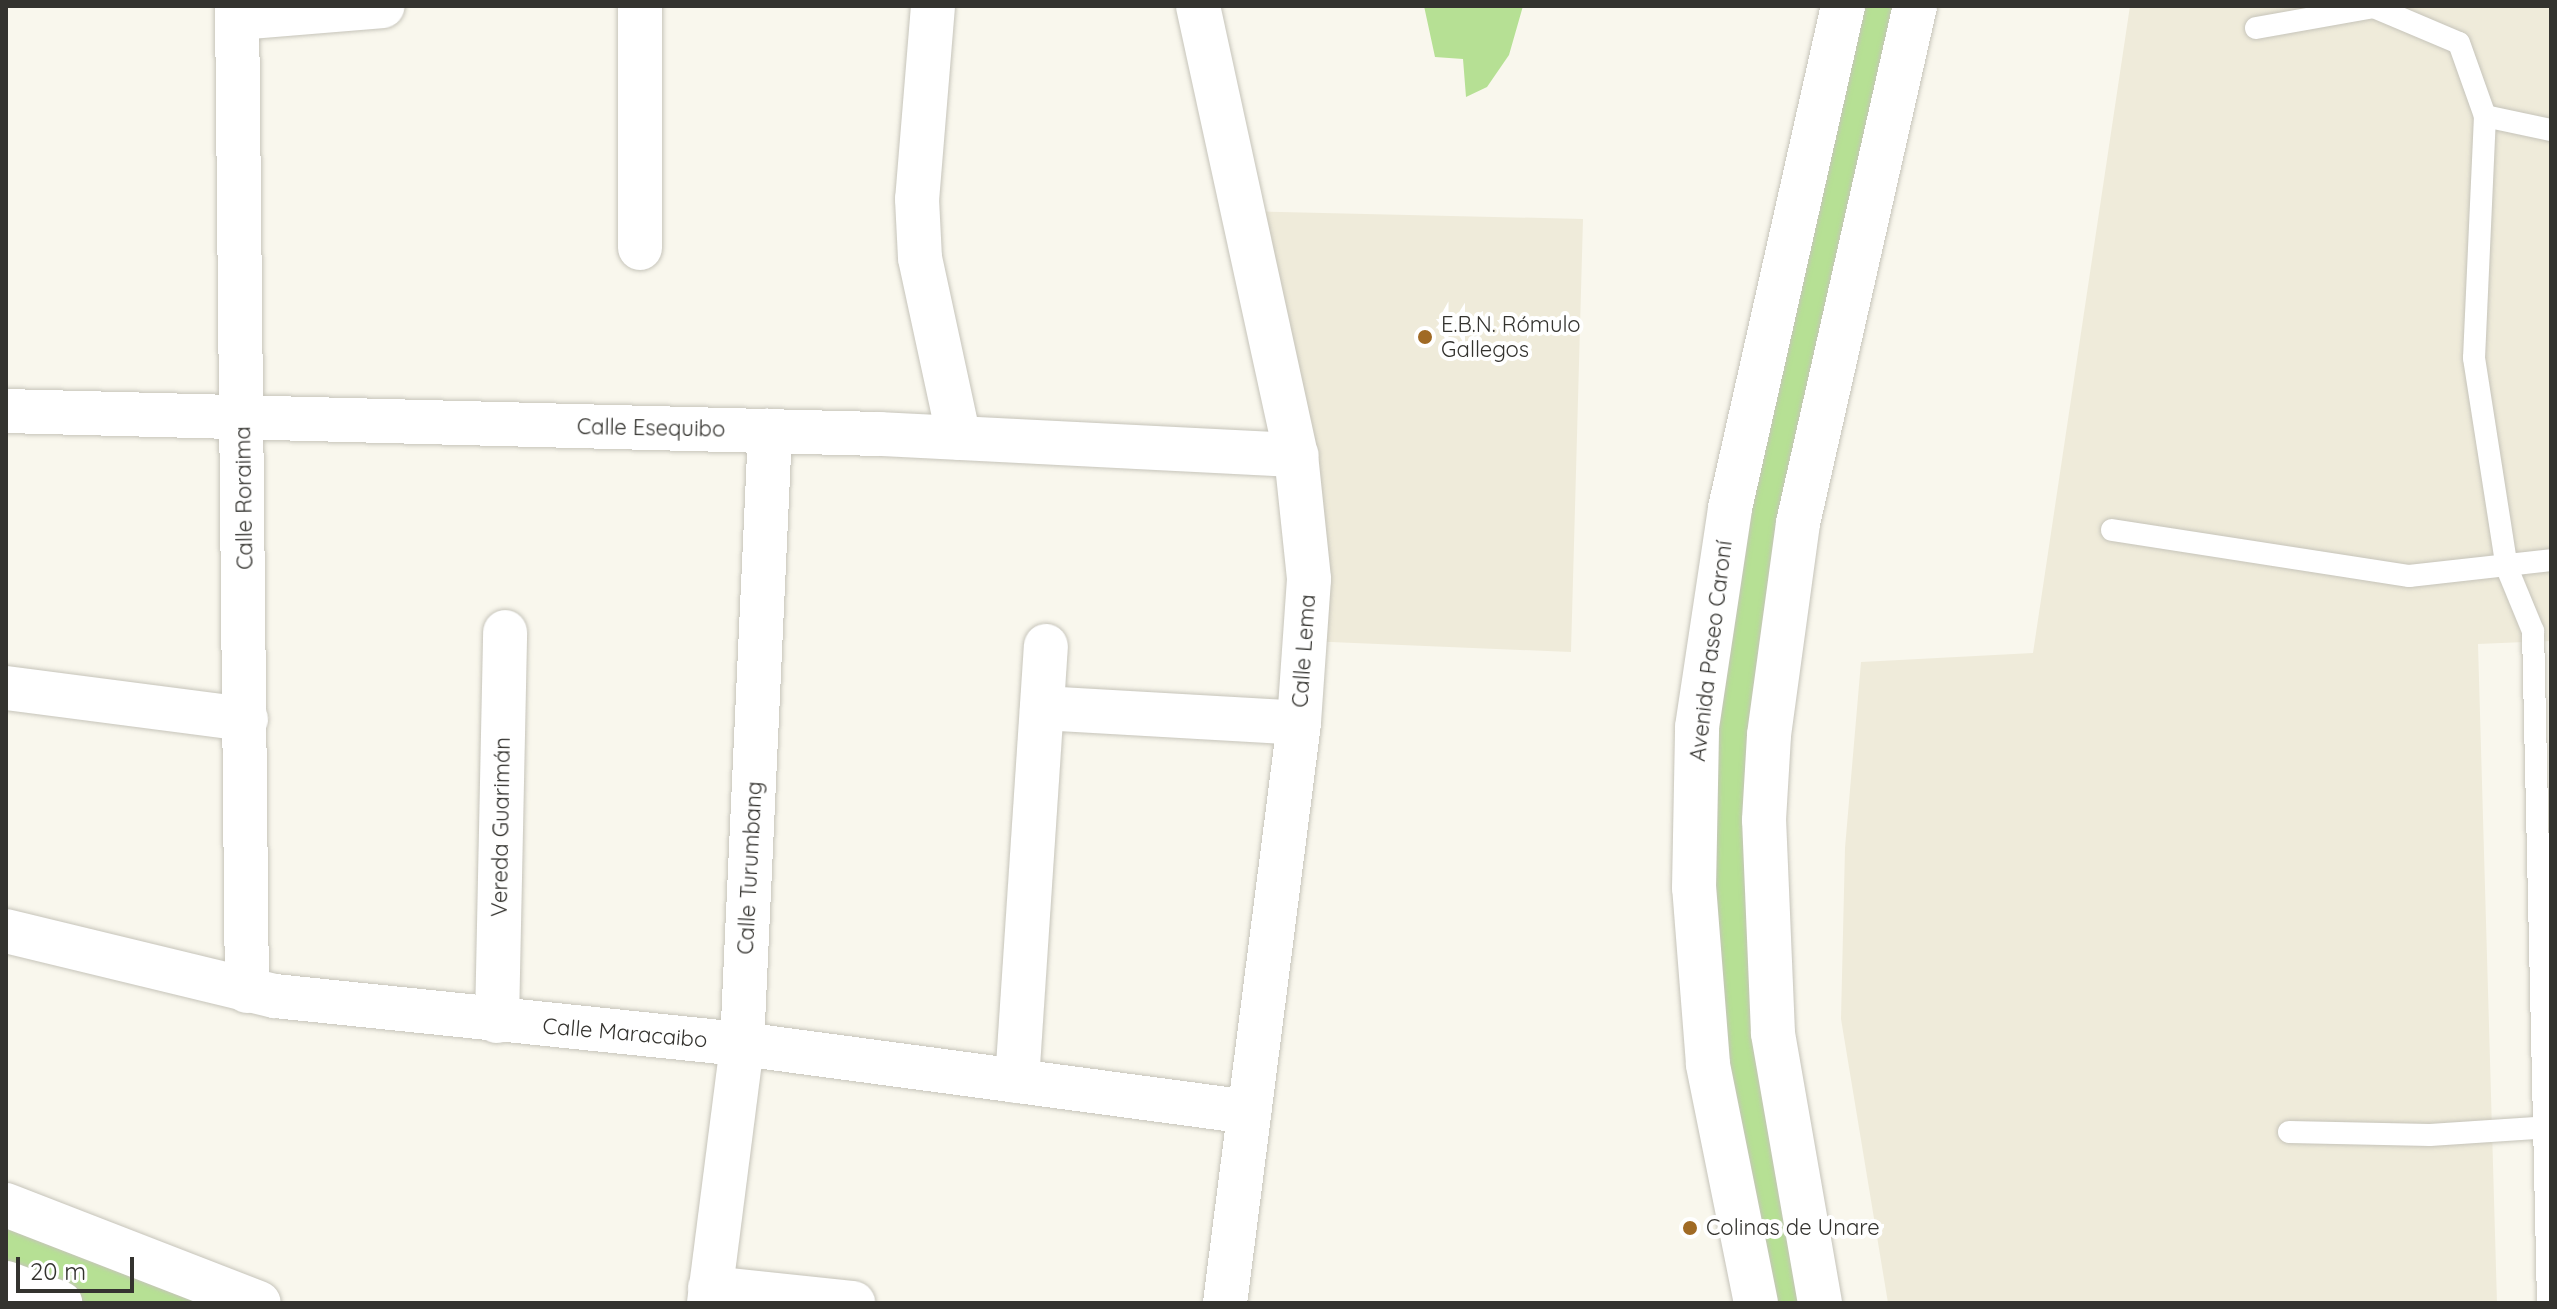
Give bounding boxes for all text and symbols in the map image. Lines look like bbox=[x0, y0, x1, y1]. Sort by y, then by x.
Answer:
place label: E.B.N. Rómulo Gallegos bbox=[1441, 311, 1581, 362]
marker: E.B.N. Rómulo Gallegos bbox=[1416, 328, 1434, 346]
street label: Calle Esequibo bbox=[577, 414, 725, 442]
street label: Calle Roraima bbox=[230, 426, 258, 570]
street label: Avenida Paseo Caroní bbox=[1684, 539, 1738, 763]
street label: Calle Lema bbox=[1287, 593, 1321, 709]
street label: Vereda Guarimán bbox=[486, 737, 516, 917]
street label: Calle Turumbang bbox=[732, 781, 768, 955]
street label: Calle Maracaibo bbox=[542, 1013, 708, 1053]
place label: Colinas de Unare bbox=[1706, 1215, 1880, 1241]
marker: Colinas de Unare bbox=[1681, 1219, 1699, 1237]
scale bar bbox=[20, 1241, 138, 1291]
text: 20 m bbox=[30, 1256, 86, 1286]

